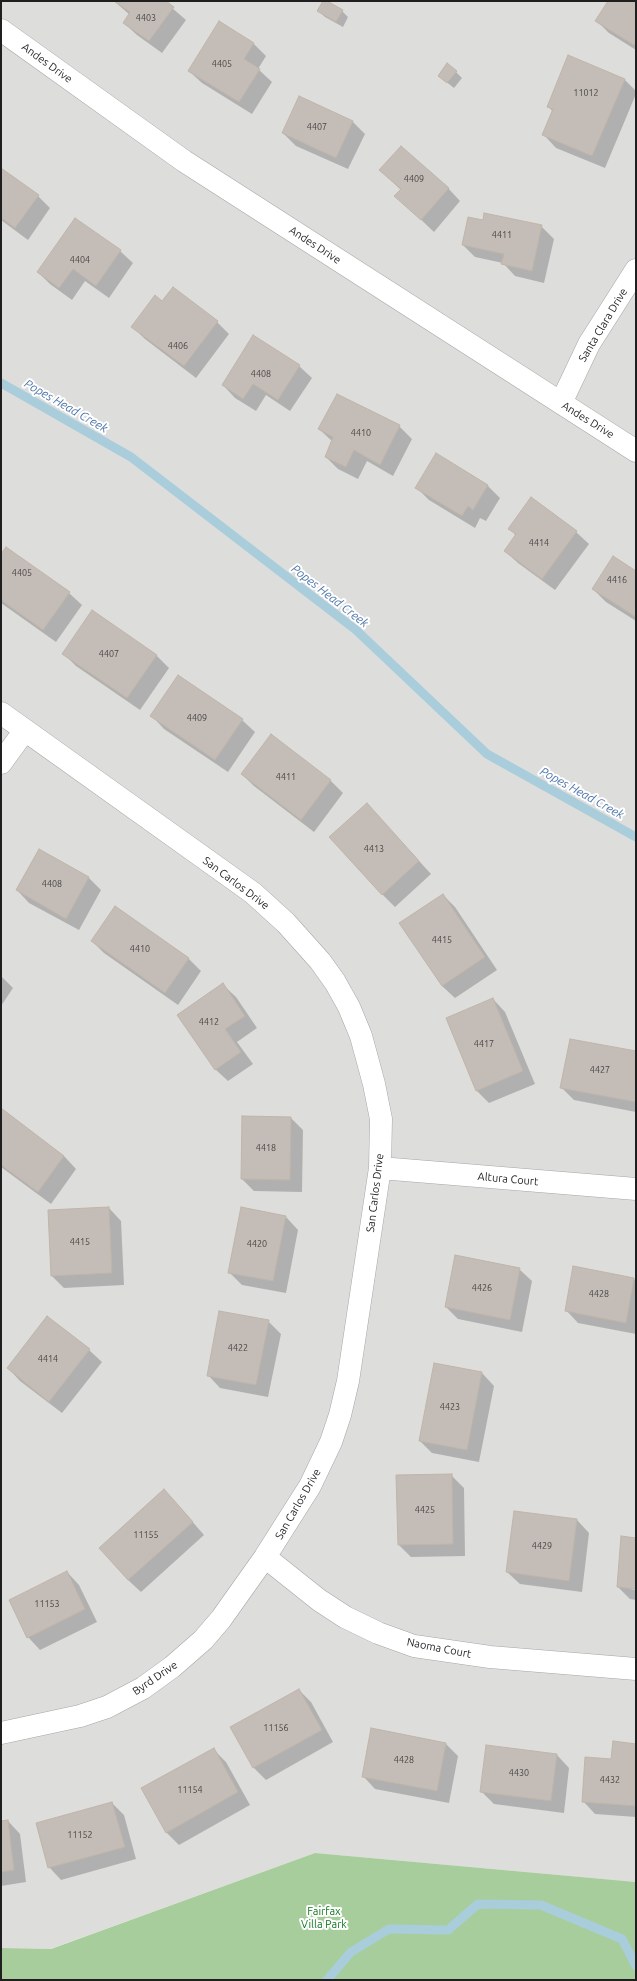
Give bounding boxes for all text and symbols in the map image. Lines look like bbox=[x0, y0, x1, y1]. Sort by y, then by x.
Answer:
house number: 4403 bbox=[136, 13, 156, 23]
street label: Andes Drive bbox=[19, 40, 75, 86]
house number: 4405 bbox=[212, 59, 232, 69]
house number: 11012 bbox=[573, 88, 599, 98]
house number: 4407 bbox=[307, 122, 327, 132]
house number: 4409 bbox=[404, 174, 424, 184]
street label: Andes Drive bbox=[287, 223, 343, 267]
house number: 4411 bbox=[492, 230, 512, 240]
house number: 4404 bbox=[70, 255, 90, 265]
street label: Santa Clara Drive bbox=[576, 286, 630, 364]
house number: 4406 bbox=[168, 341, 188, 351]
house number: 4408 bbox=[251, 369, 271, 379]
water label: Popes Head Creek bbox=[22, 376, 110, 436]
street label: Andes Drive bbox=[559, 399, 617, 441]
house number: 4410 bbox=[351, 428, 371, 438]
house number: 4414 bbox=[529, 538, 549, 548]
water label: Popes Head Creek bbox=[288, 561, 372, 631]
house number: 4405 bbox=[12, 568, 32, 578]
house number: 4416 bbox=[607, 575, 627, 585]
house number: 4407 bbox=[99, 649, 119, 659]
house number: 4409 bbox=[187, 713, 207, 723]
water label: Popes Head Creek bbox=[537, 764, 627, 822]
house number: 4411 bbox=[276, 772, 296, 782]
house number: 4413 bbox=[364, 844, 384, 854]
street label: San Carlos Drive bbox=[200, 854, 272, 912]
house number: 4408 bbox=[42, 879, 62, 889]
house number: 4415 bbox=[432, 935, 452, 945]
house number: 4410 bbox=[130, 944, 150, 954]
house number: 4412 bbox=[199, 1017, 219, 1027]
house number: 4417 bbox=[474, 1039, 494, 1049]
house number: 4427 bbox=[590, 1065, 610, 1075]
house number: 4418 bbox=[256, 1143, 276, 1153]
street label: San Carlos Drive bbox=[364, 1153, 386, 1233]
street label: Altura Court bbox=[477, 1170, 539, 1188]
house number: 4415 bbox=[70, 1237, 90, 1247]
house number: 4420 bbox=[247, 1239, 267, 1249]
house number: 4426 bbox=[472, 1283, 492, 1293]
house number: 4428 bbox=[589, 1289, 609, 1299]
house number: 4422 bbox=[228, 1343, 248, 1353]
house number: 4414 bbox=[38, 1354, 58, 1364]
house number: 4423 bbox=[440, 1402, 460, 1412]
street label: San Carlos Drive bbox=[272, 1466, 324, 1542]
house number: 4425 bbox=[415, 1505, 435, 1515]
house number: 11155 bbox=[133, 1530, 159, 1540]
house number: 4429 bbox=[532, 1541, 552, 1551]
house number: 11153 bbox=[34, 1599, 60, 1609]
street label: Naoma Court bbox=[406, 1635, 472, 1661]
street label: Byrd Drive bbox=[130, 1658, 180, 1698]
house number: 11156 bbox=[263, 1723, 289, 1733]
house number: 4428 bbox=[394, 1755, 414, 1765]
house number: 4430 bbox=[509, 1768, 529, 1778]
house number: 4432 bbox=[600, 1775, 620, 1785]
house number: 11154 bbox=[177, 1785, 203, 1795]
house number: 11152 bbox=[67, 1830, 93, 1840]
park label: Fairfax Villa Park bbox=[301, 1904, 347, 1930]

